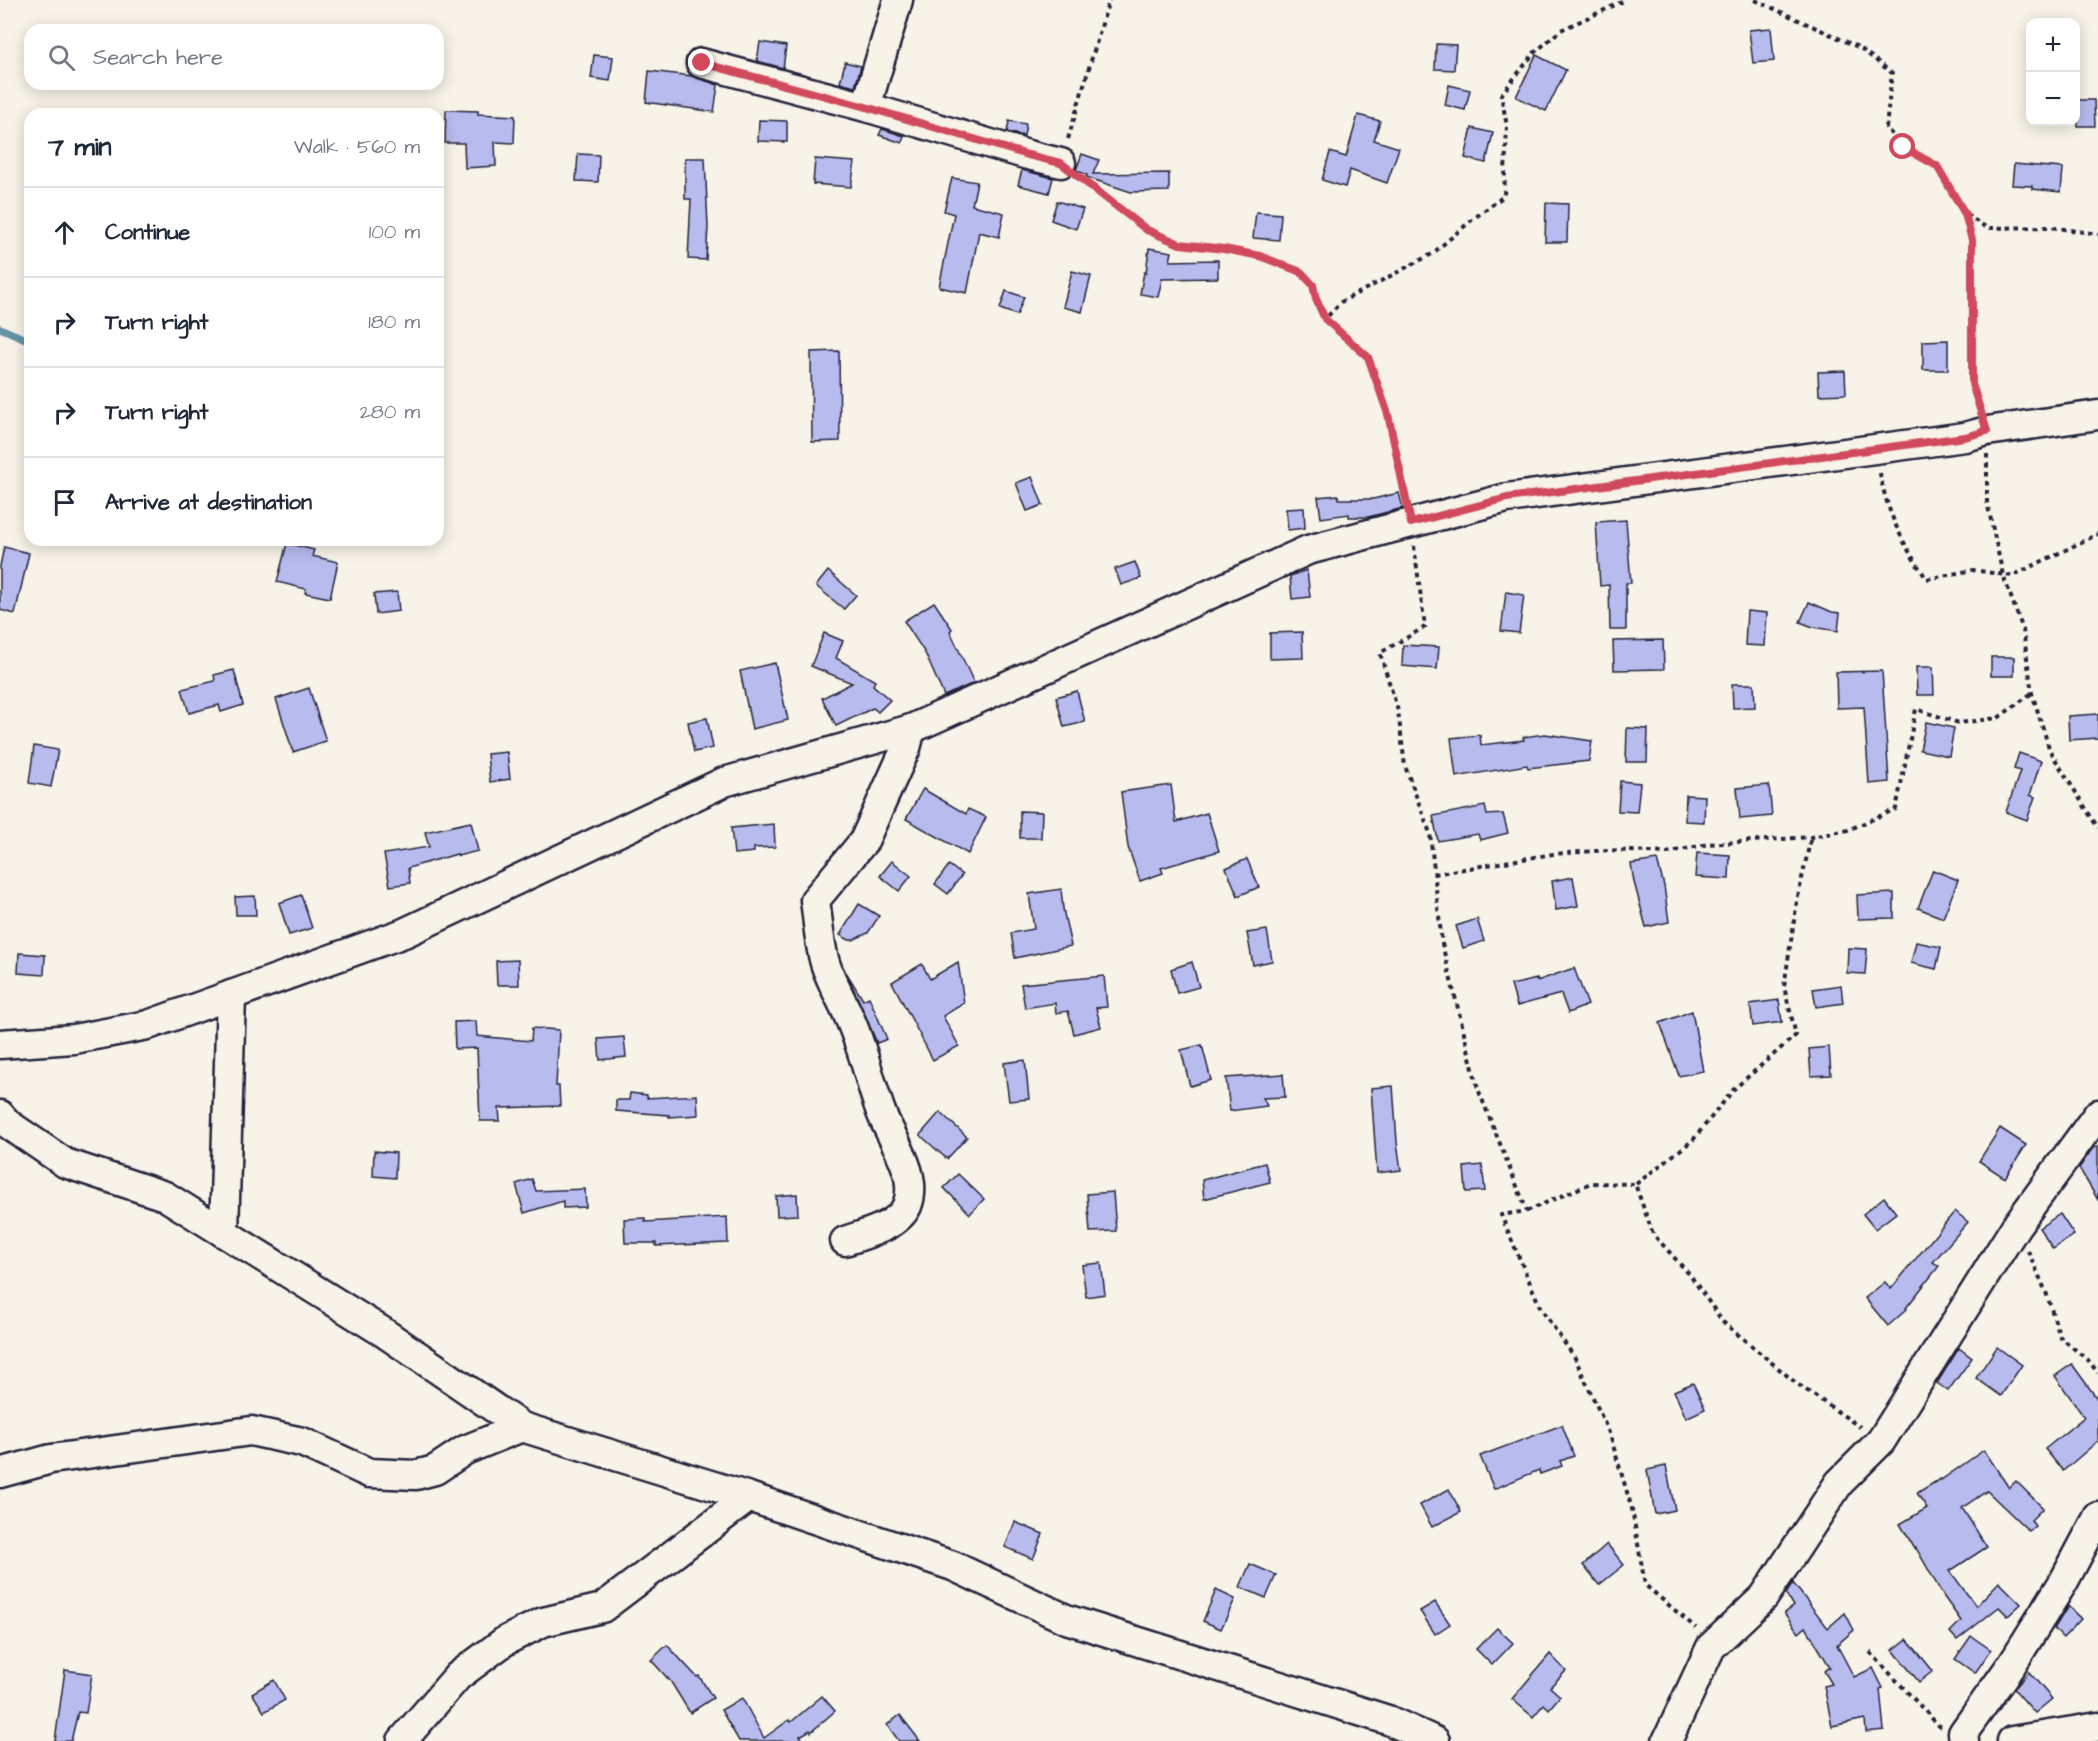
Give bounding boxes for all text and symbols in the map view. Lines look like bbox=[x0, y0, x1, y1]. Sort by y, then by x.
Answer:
map controls bbox=[2026, 18, 2080, 126]
button: + bbox=[2026, 18, 2080, 72]
search box bbox=[24, 24, 444, 90]
icon: search bbox=[45, 41, 78, 74]
text: Search here bbox=[93, 42, 223, 73]
route end bbox=[688, 49, 714, 75]
button: − bbox=[2026, 72, 2080, 126]
text: 7 min bbox=[48, 129, 112, 165]
text: Walk · 560 m bbox=[294, 133, 420, 161]
route start bbox=[1889, 133, 1915, 159]
icon: ahead bbox=[48, 216, 81, 249]
text: Continue bbox=[105, 217, 190, 248]
text: 100 m bbox=[369, 218, 420, 246]
icon: right bbox=[48, 306, 81, 339]
text: Turn right bbox=[105, 307, 208, 338]
text: 180 m bbox=[368, 308, 420, 336]
icon: right bbox=[48, 396, 81, 429]
text: Turn right bbox=[105, 397, 208, 428]
text: 280 m bbox=[359, 398, 420, 426]
icon: arrive bbox=[48, 486, 81, 519]
text: Arrive at destination bbox=[105, 487, 312, 518]

